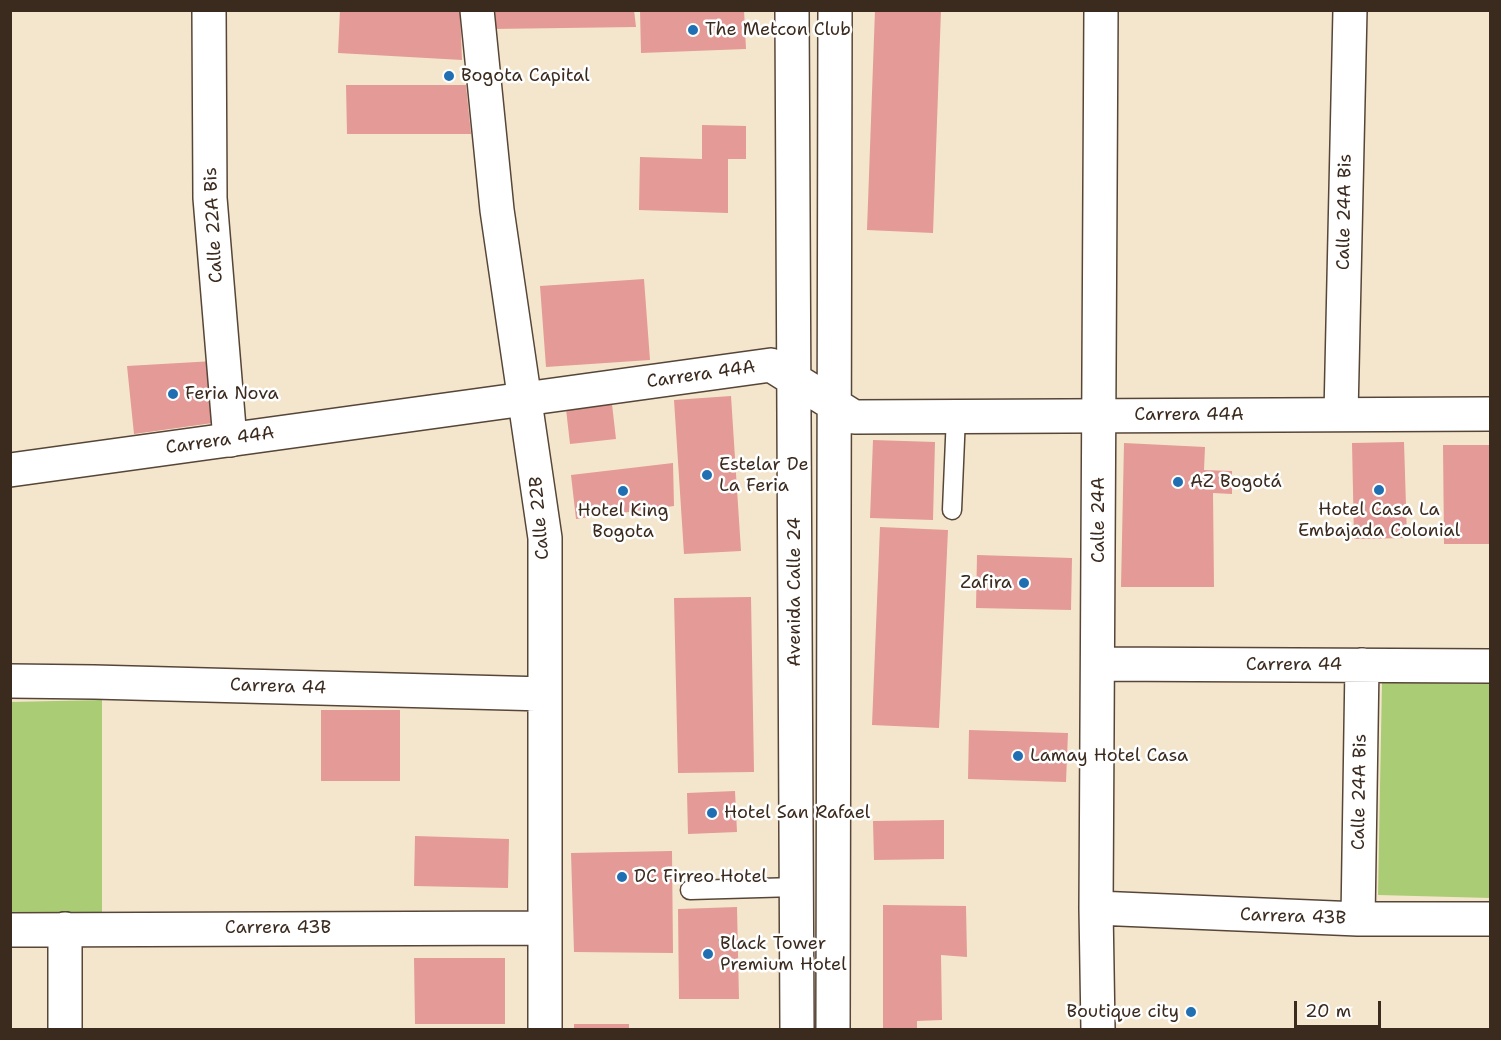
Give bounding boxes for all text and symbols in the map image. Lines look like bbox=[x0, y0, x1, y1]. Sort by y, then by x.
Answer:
place label: The Metcon Club bbox=[705, 19, 851, 41]
marker: The Metcon Club bbox=[686, 23, 700, 37]
place label: Bogota Capital bbox=[461, 65, 590, 87]
marker: Bogota Capital bbox=[442, 69, 456, 83]
street label: Calle 24A Bis bbox=[1333, 154, 1357, 270]
street label: Calle 22A Bis bbox=[200, 167, 228, 283]
street label: Carrera 44A bbox=[645, 357, 757, 393]
place label: Feria Nova bbox=[185, 383, 279, 405]
marker: Feria Nova bbox=[166, 387, 180, 401]
street label: Carrera 44A bbox=[1134, 404, 1244, 426]
street label: Carrera 44A bbox=[164, 423, 276, 459]
place label: Estelar De La Feria bbox=[719, 454, 809, 496]
marker: Estelar De La Feria bbox=[700, 468, 714, 482]
place label: AZ Bogotá bbox=[1190, 471, 1282, 493]
marker: AZ Bogotá bbox=[1171, 475, 1185, 489]
street label: Calle 22B bbox=[526, 476, 554, 560]
street label: Calle 24A bbox=[1088, 477, 1110, 563]
marker: Hotel Casa La Embajada Colonial bbox=[1372, 483, 1386, 497]
marker: Hotel King Bogota bbox=[616, 484, 630, 498]
place label: Hotel Casa La Embajada Colonial bbox=[1298, 499, 1460, 542]
place label: Hotel King Bogota bbox=[578, 500, 668, 542]
street label: Avenida Calle 24 bbox=[784, 517, 806, 667]
place label: Zafira bbox=[960, 572, 1012, 594]
marker: Zafira bbox=[1017, 576, 1031, 590]
street label: Carrera 44 bbox=[1246, 654, 1342, 676]
street label: Carrera 44 bbox=[229, 675, 327, 699]
street label: Calle 24A Bis bbox=[1348, 734, 1372, 850]
place label: Lamay Hotel Casa bbox=[1030, 745, 1188, 767]
marker: Lamay Hotel Casa bbox=[1011, 749, 1025, 763]
place label: Hotel San Rafael bbox=[724, 802, 870, 824]
marker: Hotel San Rafael bbox=[705, 806, 719, 820]
place label: DC Firreo Hotel bbox=[634, 866, 767, 888]
marker: DC Firreo Hotel bbox=[615, 870, 629, 884]
street label: Carrera 43B bbox=[1240, 904, 1346, 930]
street label: Carrera 43B bbox=[225, 917, 331, 939]
place label: Black Tower Premium Hotel bbox=[720, 933, 847, 976]
marker: Black Tower Premium Hotel bbox=[701, 947, 715, 961]
scale bar bbox=[1297, 989, 1384, 1027]
text: 20 m bbox=[1305, 999, 1351, 1023]
place label: Boutique city bbox=[1066, 1001, 1179, 1023]
marker: Boutique city bbox=[1184, 1005, 1198, 1019]

